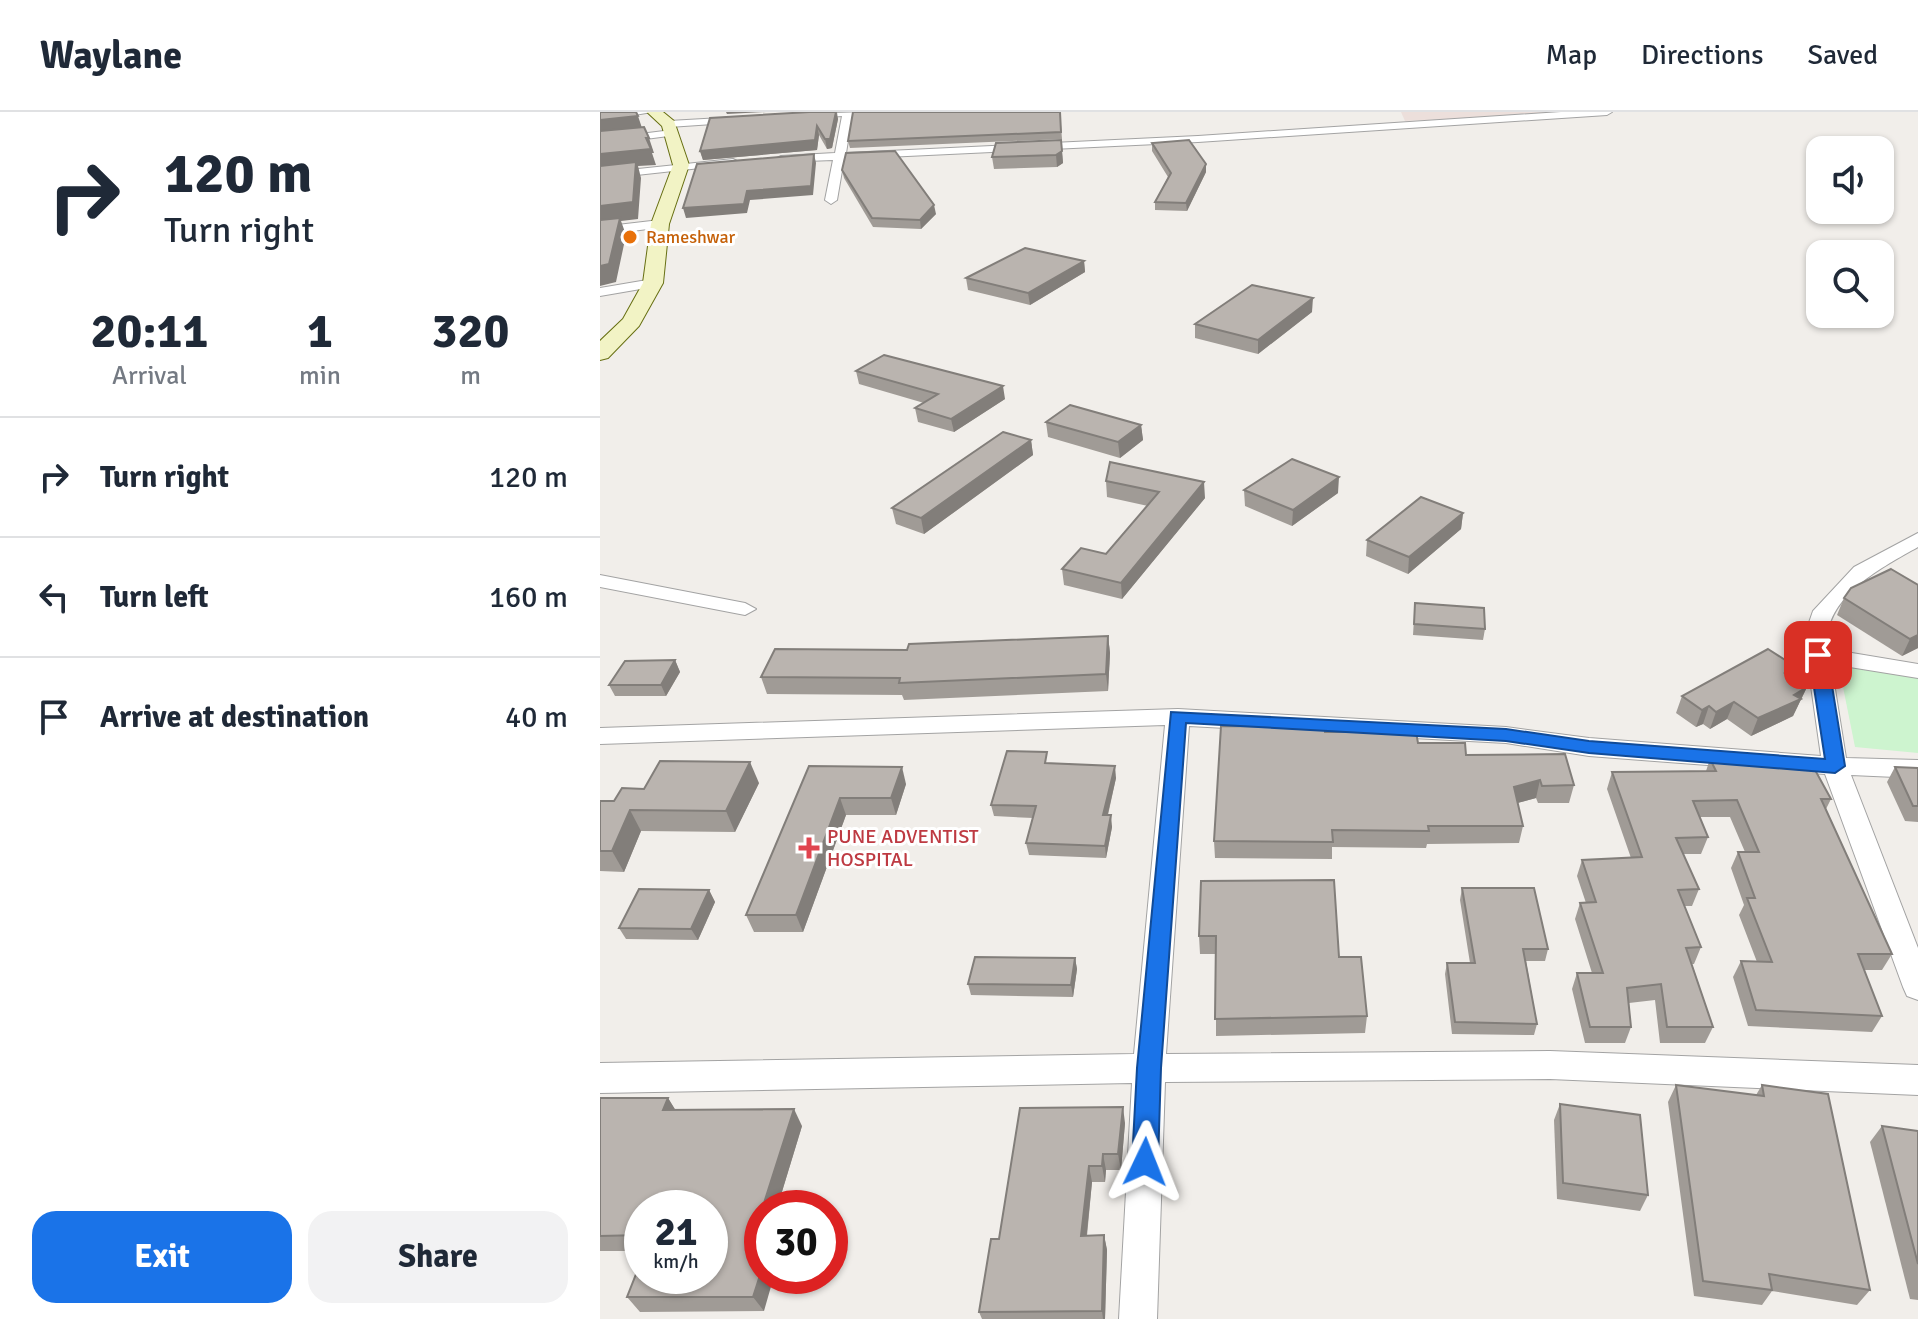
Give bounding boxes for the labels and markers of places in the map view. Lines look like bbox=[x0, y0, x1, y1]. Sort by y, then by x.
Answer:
place label: Rameshwar bbox=[646, 226, 736, 248]
marker: Rameshwar bbox=[621, 228, 639, 246]
pin bbox=[1784, 621, 1852, 689]
place label: PUNE ADVENTIST HOSPITAL bbox=[827, 824, 979, 872]
marker: PUNE ADVENTIST HOSPITAL bbox=[798, 837, 820, 859]

